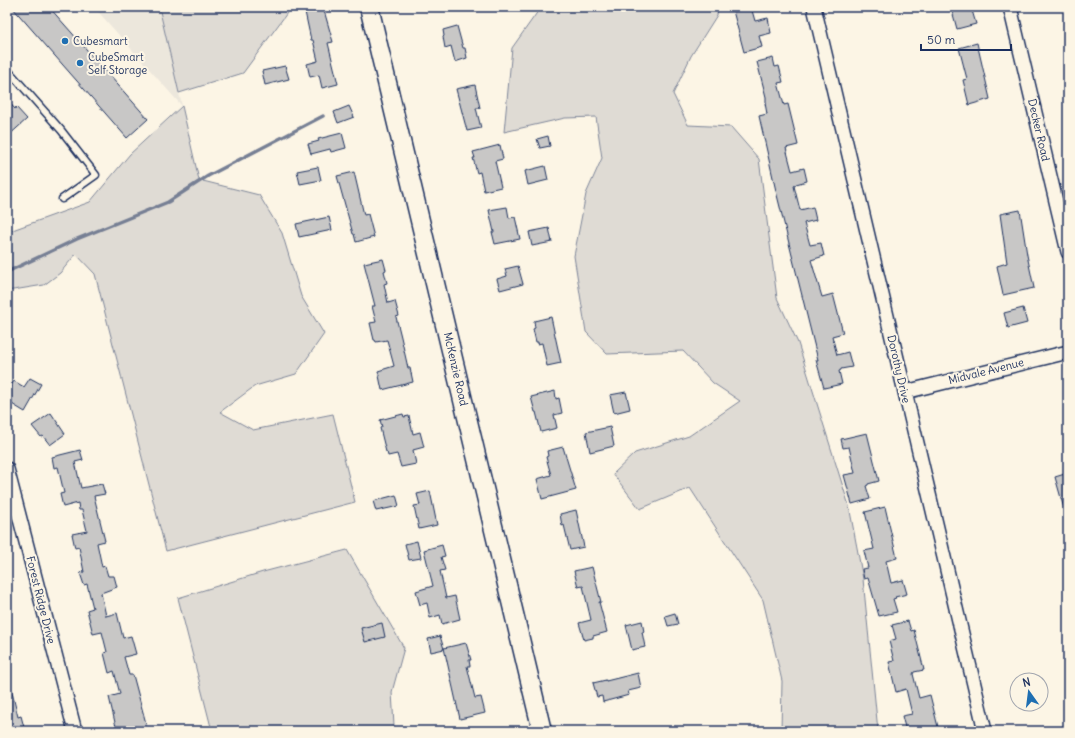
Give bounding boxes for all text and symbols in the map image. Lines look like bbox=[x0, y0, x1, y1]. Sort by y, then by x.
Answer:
scale bar bbox=[921, 26, 1011, 52]
text: 50 m bbox=[927, 32, 956, 47]
place label: Cubesmart bbox=[73, 34, 128, 48]
marker: Cubesmart bbox=[60, 36, 70, 46]
place label: CubeSmart Self Storage bbox=[88, 50, 147, 77]
marker: CubeSmart Self Storage bbox=[75, 58, 85, 68]
street label: Decker Road bbox=[1025, 97, 1053, 163]
street label: McKenzie Road bbox=[441, 331, 471, 408]
street label: Dorothy Drive bbox=[884, 334, 914, 404]
street label: Midvale Avenue bbox=[947, 355, 1025, 387]
street label: Forest Ridge Drive bbox=[23, 555, 59, 645]
north arrow bbox=[1009, 672, 1049, 712]
text: N bbox=[1021, 675, 1032, 690]

